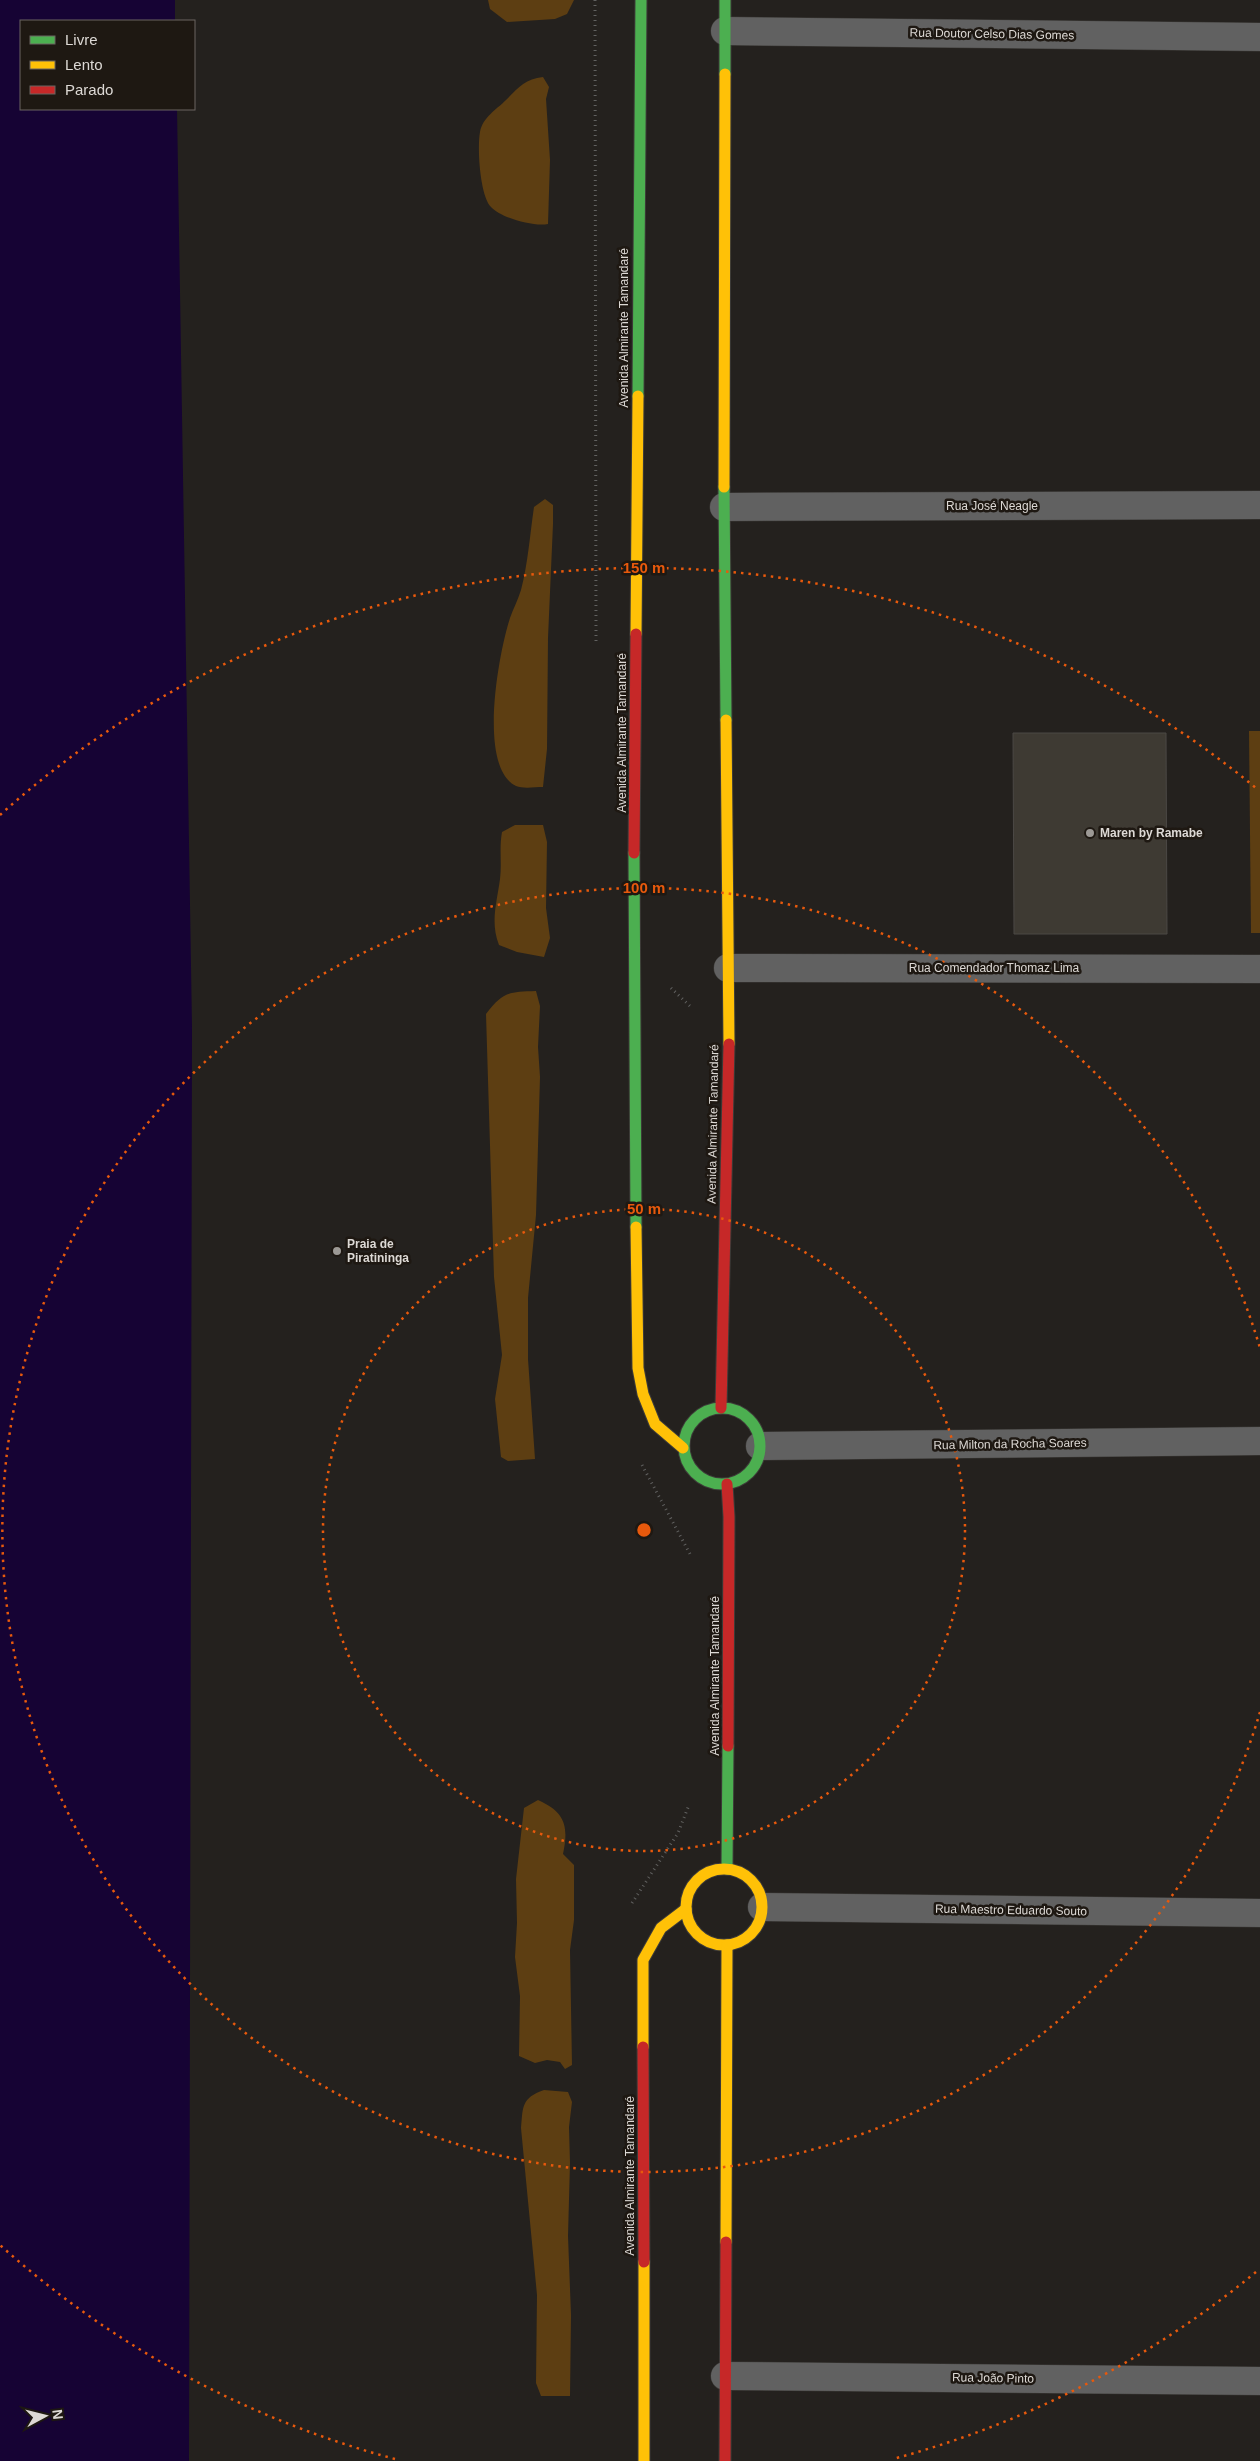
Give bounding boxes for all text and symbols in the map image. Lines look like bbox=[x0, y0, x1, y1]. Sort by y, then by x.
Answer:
legend bbox=[20, 20, 195, 110]
street label: Rua Doutor Celso Dias Gomes bbox=[910, 26, 1074, 42]
text: Livre bbox=[65, 31, 98, 48]
text: Lento bbox=[65, 56, 103, 73]
text: Parado bbox=[65, 81, 113, 98]
street label: Avenida Almirante Tamandaré bbox=[617, 248, 631, 408]
street label: Rua José Neagle bbox=[946, 499, 1038, 513]
text: 150 m bbox=[623, 559, 665, 576]
street label: Avenida Almirante Tamandaré bbox=[615, 653, 629, 813]
place label: Maren by Ramabe bbox=[1100, 826, 1203, 840]
marker: Maren by Ramabe bbox=[1084, 827, 1096, 839]
text: 100 m bbox=[623, 879, 665, 896]
street label: Rua Comendador Thomaz Lima bbox=[909, 961, 1080, 975]
street label: Avenida Almirante Tamandaré bbox=[705, 1044, 721, 1204]
text: 50 m bbox=[627, 1200, 661, 1217]
place label: Praia de Piratininga bbox=[347, 1237, 409, 1265]
marker: Praia de Piratininga bbox=[331, 1245, 343, 1257]
street label: Rua Milton da Rocha Soares bbox=[933, 1436, 1087, 1452]
centre of rings bbox=[635, 1521, 653, 1539]
street label: Avenida Almirante Tamandaré bbox=[708, 1596, 722, 1756]
street label: Rua Maestro Eduardo Souto bbox=[935, 1902, 1087, 1918]
street label: Avenida Almirante Tamandaré bbox=[623, 2096, 637, 2256]
street label: Rua João Pinto bbox=[952, 2370, 1034, 2386]
north arrow bbox=[20, 2391, 70, 2441]
text: N bbox=[49, 2408, 66, 2420]

